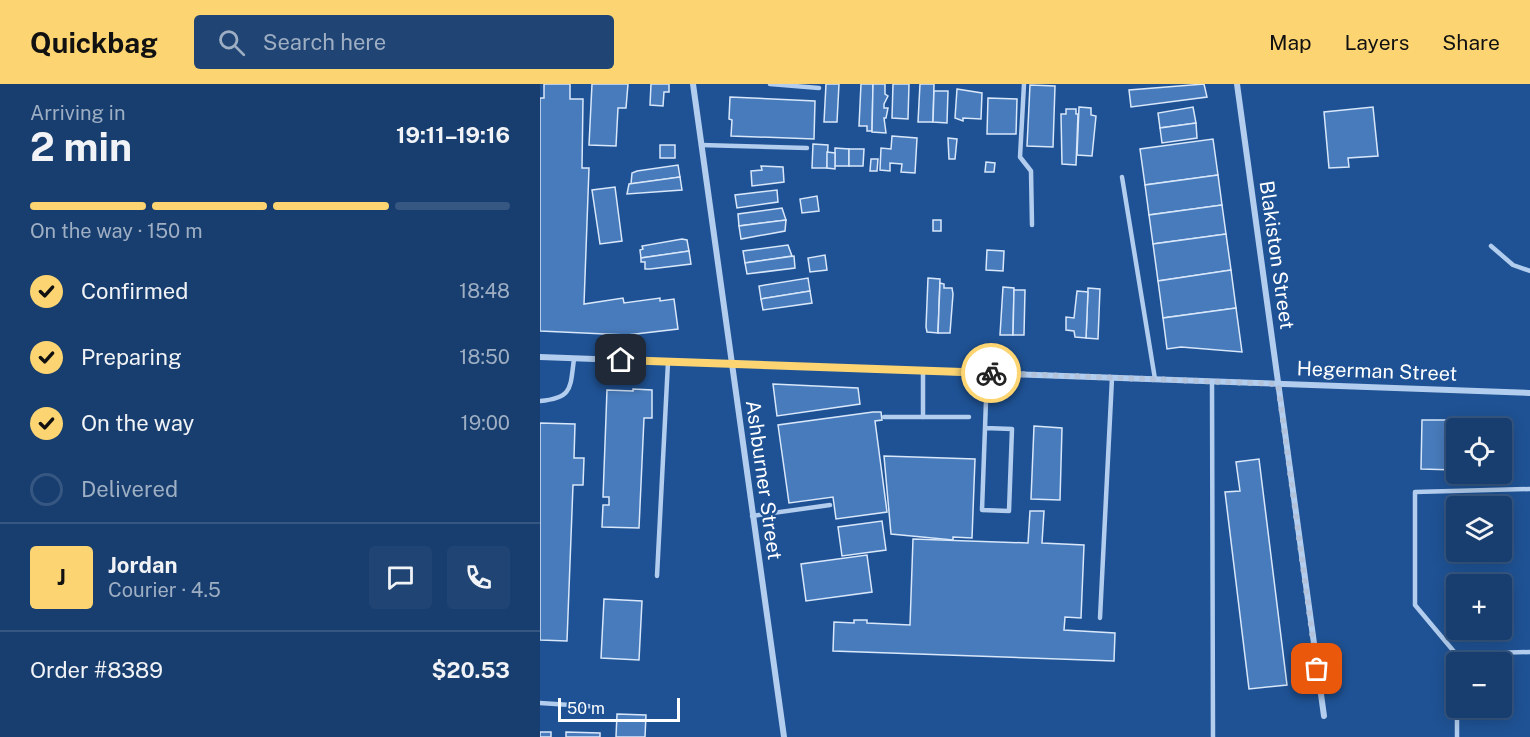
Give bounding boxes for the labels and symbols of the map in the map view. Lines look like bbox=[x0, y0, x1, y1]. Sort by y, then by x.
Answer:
street label: Blakiston Street bbox=[1255, 179, 1299, 331]
pin bbox=[595, 334, 646, 385]
courier bbox=[961, 343, 1021, 403]
street label: Hegerman Street bbox=[1296, 356, 1458, 386]
street label: Ashburner Street bbox=[741, 399, 787, 561]
pin bbox=[1291, 643, 1342, 694]
scale bar bbox=[558, 695, 680, 722]

